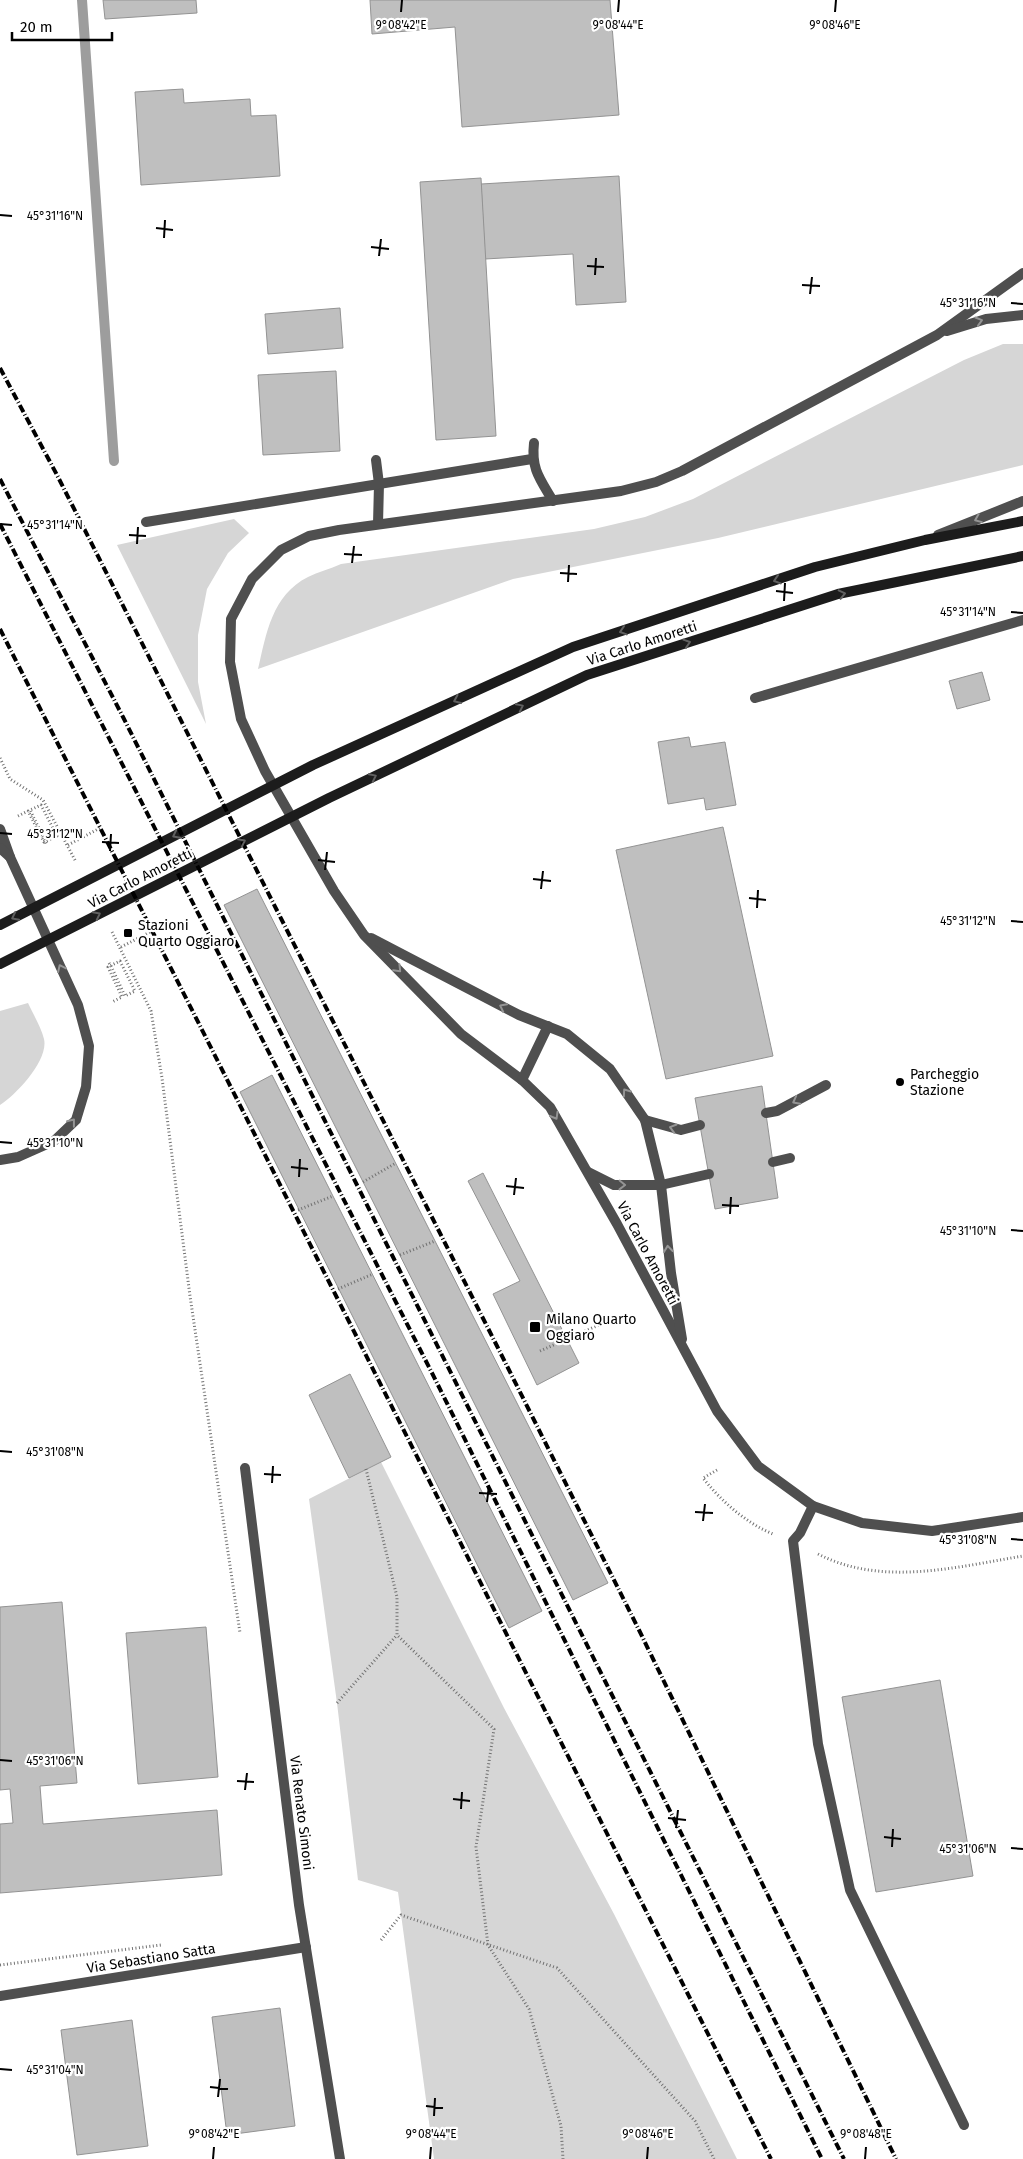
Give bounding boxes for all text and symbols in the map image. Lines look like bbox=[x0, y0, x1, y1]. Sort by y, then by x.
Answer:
scale bar bbox=[12, 10, 112, 42]
text: 20 m bbox=[20, 18, 53, 36]
text: 9°08'42"E bbox=[375, 18, 427, 32]
text: 9°08'44"E bbox=[592, 18, 644, 32]
text: 9°08'46"E bbox=[809, 18, 861, 32]
text: 45°31'16"N bbox=[27, 209, 83, 223]
text: 45°31'16"N bbox=[940, 296, 996, 310]
one-way arrow bbox=[974, 317, 983, 327]
one-way arrow bbox=[974, 512, 983, 523]
text: 45°31'14"N bbox=[27, 518, 83, 532]
one-way arrow bbox=[773, 574, 782, 584]
one-way arrow bbox=[838, 589, 847, 600]
text: 45°31'14"N bbox=[940, 605, 996, 619]
street label: Via Carlo Amoretti bbox=[585, 618, 699, 669]
one-way arrow bbox=[619, 625, 627, 635]
one-way arrow bbox=[683, 638, 691, 648]
one-way arrow bbox=[453, 694, 462, 704]
one-way arrow bbox=[515, 703, 524, 713]
one-way arrow bbox=[368, 773, 377, 783]
text: 45°31'12"N bbox=[27, 827, 83, 841]
one-way arrow bbox=[172, 829, 181, 839]
one-way arrow bbox=[237, 838, 246, 848]
street label: Via Carlo Amoretti bbox=[85, 845, 195, 912]
one-way arrow bbox=[12, 911, 21, 921]
one-way arrow bbox=[92, 911, 101, 921]
text: 45°31'12"N bbox=[940, 914, 996, 928]
place label: Stazioni Quarto Oggiaro bbox=[138, 917, 235, 950]
marker: Stazioni Quarto Oggiaro bbox=[122, 927, 134, 939]
one-way arrow bbox=[57, 964, 68, 973]
one-way arrow bbox=[392, 964, 401, 973]
one-way arrow bbox=[499, 1003, 508, 1013]
place label: Parcheggio Stazione bbox=[910, 1066, 979, 1099]
marker: Parcheggio Stazione bbox=[894, 1076, 906, 1088]
one-way arrow bbox=[623, 1088, 632, 1098]
one-way arrow bbox=[793, 1095, 802, 1105]
one-way arrow bbox=[549, 1110, 559, 1119]
one-way arrow bbox=[66, 1119, 74, 1128]
one-way arrow bbox=[668, 1123, 677, 1134]
text: 45°31'10"N bbox=[27, 1136, 83, 1150]
one-way arrow bbox=[619, 1180, 627, 1190]
street label: Via Carlo Amoretti bbox=[613, 1199, 682, 1308]
text: 45°31'10"N bbox=[940, 1224, 996, 1238]
one-way arrow bbox=[663, 1245, 674, 1253]
place label: Milano Quarto Oggiaro bbox=[546, 1311, 636, 1344]
marker: Milano Quarto Oggiaro bbox=[528, 1320, 542, 1334]
text: 45°31'08"N bbox=[26, 1445, 84, 1459]
text: 45°31'08"N bbox=[939, 1533, 997, 1547]
text: 45°31'06"N bbox=[26, 1754, 84, 1768]
street label: Via Renato Simoni bbox=[286, 1755, 317, 1871]
text: 45°31'06"N bbox=[939, 1842, 997, 1856]
street label: Via Sebastiano Satta bbox=[86, 1940, 217, 1977]
text: 45°31'04"N bbox=[26, 2063, 84, 2077]
text: 9°08'42"E bbox=[188, 2127, 240, 2141]
text: 9°08'44"E bbox=[405, 2127, 457, 2141]
text: 9°08'46"E bbox=[622, 2127, 674, 2141]
text: 9°08'48"E bbox=[840, 2127, 892, 2141]

